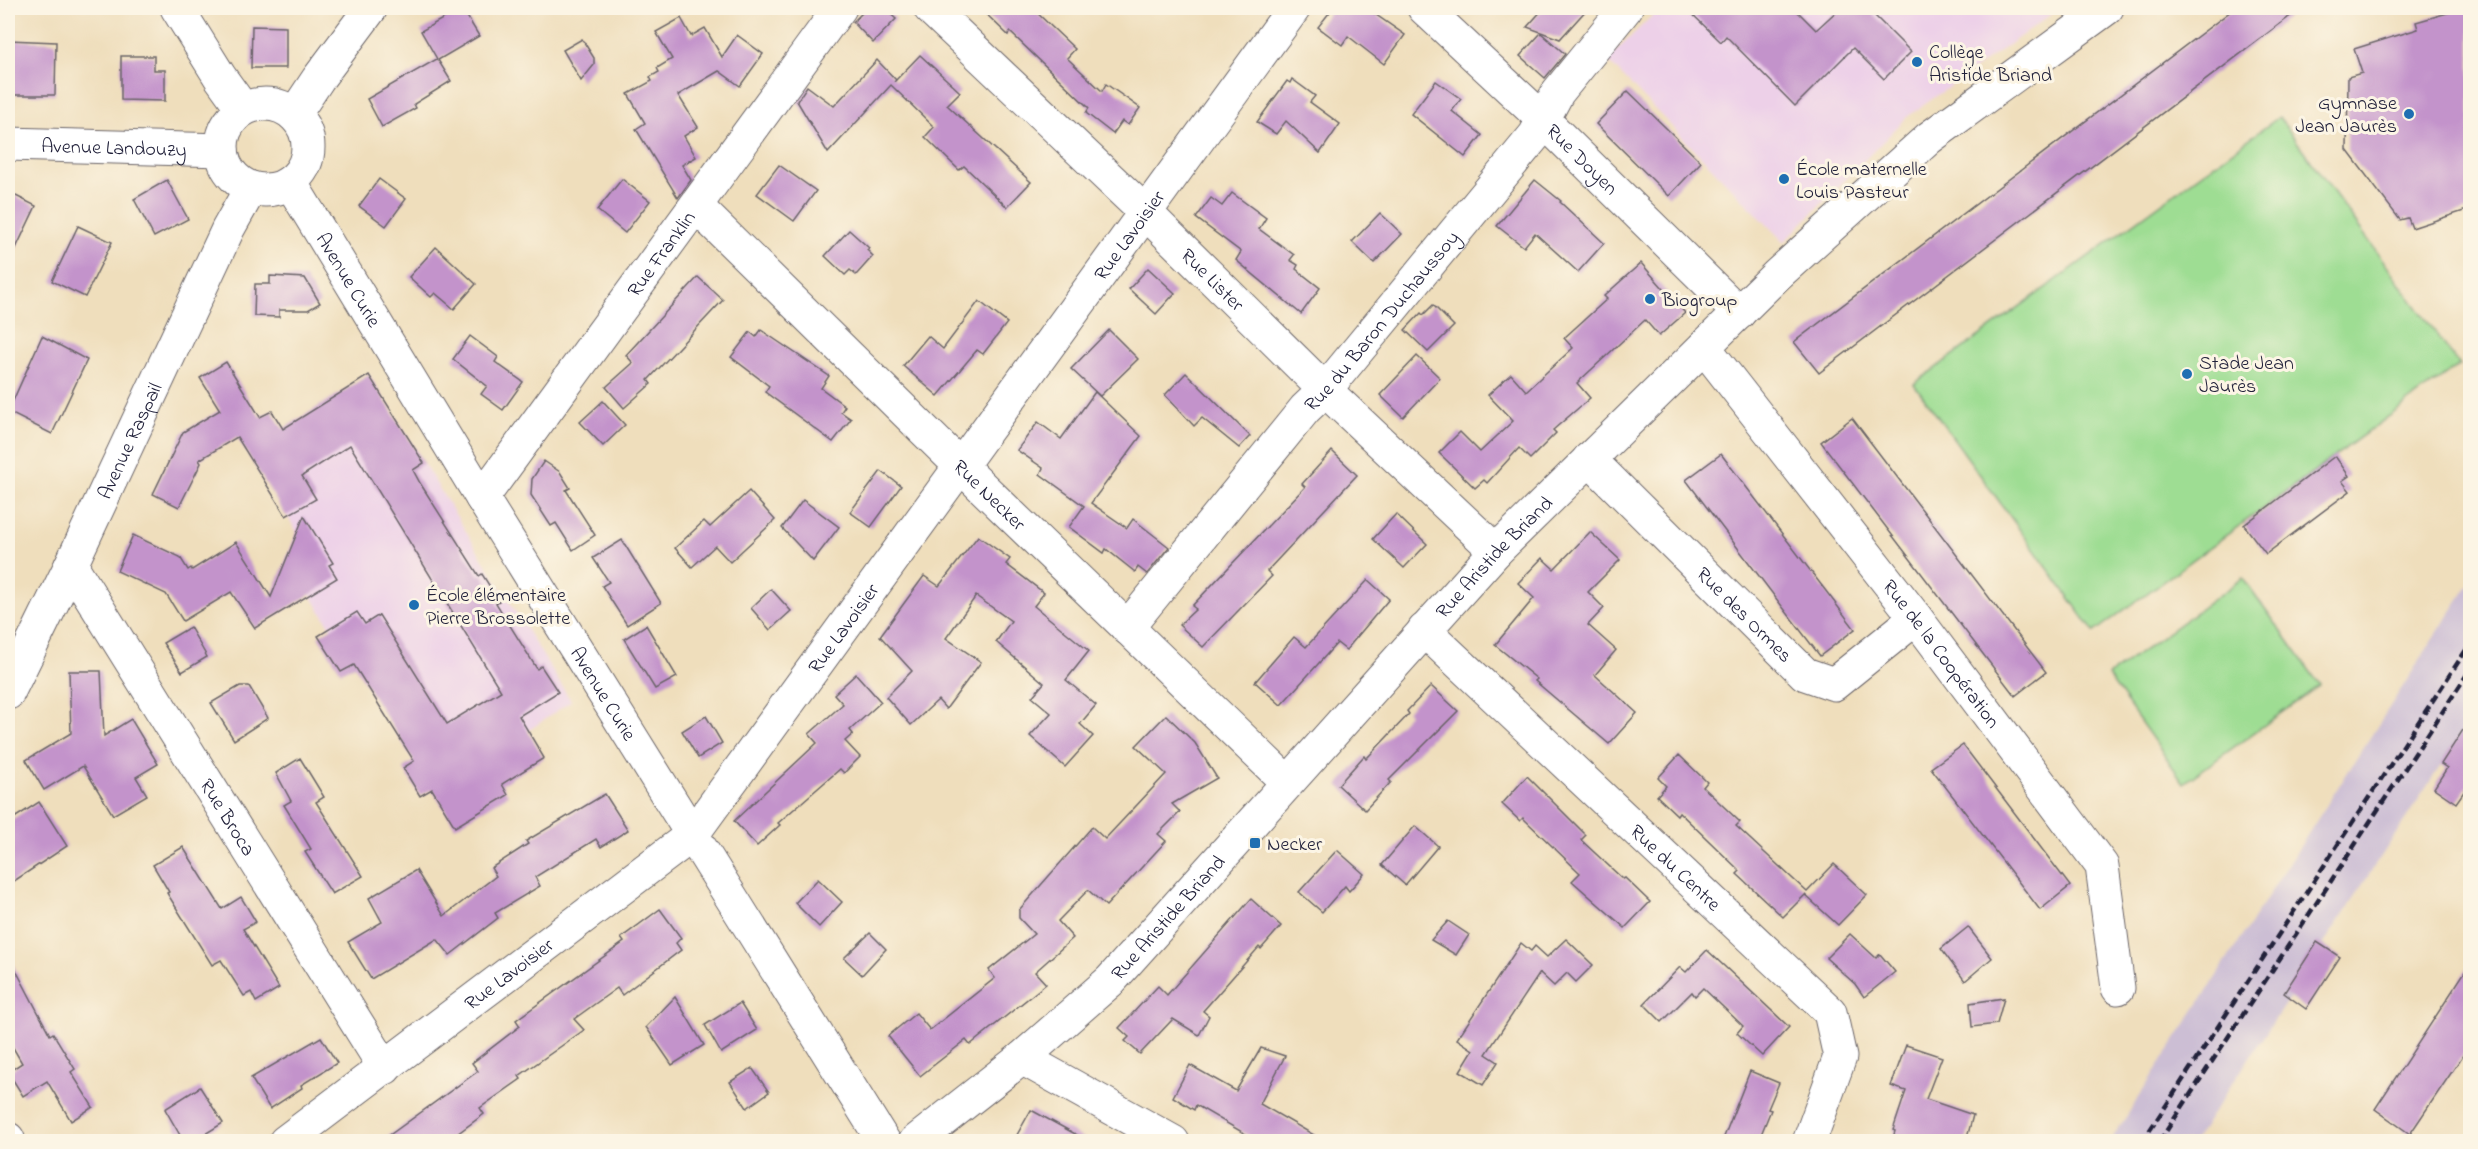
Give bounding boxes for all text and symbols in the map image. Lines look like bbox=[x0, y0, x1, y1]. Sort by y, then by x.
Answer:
place label: Collège Aristide Briand bbox=[1929, 39, 2052, 91]
marker: Collège Aristide Briand bbox=[1910, 55, 1924, 69]
place label: Gymnase Jean Jaurès bbox=[2295, 90, 2397, 142]
marker: Gymnase Jean Jaurès bbox=[2402, 107, 2416, 121]
street label: Rue Doyen bbox=[1538, 118, 1624, 203]
street label: Avenue Landouzy bbox=[41, 133, 187, 166]
place label: École maternelle Louis Pasteur bbox=[1796, 156, 1927, 208]
marker: École maternelle Louis Pasteur bbox=[1777, 172, 1791, 186]
street label: Rue Lavoisier bbox=[1088, 185, 1174, 288]
street label: Rue Franklin bbox=[621, 206, 704, 304]
street label: Rue du Baron Duchaussoy bbox=[1299, 225, 1467, 420]
street label: Avenue Curie bbox=[307, 228, 387, 334]
street label: Rue Lister bbox=[1173, 243, 1250, 320]
place label: Biogroup bbox=[1661, 287, 1737, 317]
marker: Biogroup bbox=[1643, 292, 1657, 306]
place label: Stade Jean Jaurès bbox=[2199, 350, 2294, 402]
marker: Stade Jean Jaurès bbox=[2180, 367, 2194, 381]
street label: Avenue Raspail bbox=[92, 379, 171, 505]
street label: Rue Necker bbox=[945, 454, 1032, 539]
street label: Rue Aristide Briand bbox=[1430, 491, 1561, 626]
street label: Rue des Ormes bbox=[1688, 561, 1798, 671]
street label: Rue de la Coopération bbox=[1874, 574, 2006, 735]
street label: Rue Lavoisier bbox=[802, 578, 888, 680]
place label: École élémentaire Pierre Brossolette bbox=[426, 582, 570, 634]
marker: École élémentaire Pierre Brossolette bbox=[407, 598, 421, 612]
street label: Avenue Curie bbox=[561, 642, 642, 747]
street label: Rue Broca bbox=[191, 774, 261, 863]
street label: Rue du Centre bbox=[1622, 819, 1726, 919]
place label: Necker bbox=[1267, 831, 1323, 860]
marker: Necker bbox=[1248, 836, 1262, 850]
street label: Rue Aristide Briand bbox=[1105, 850, 1233, 988]
street label: Rue Lavoisier bbox=[459, 932, 561, 1019]

